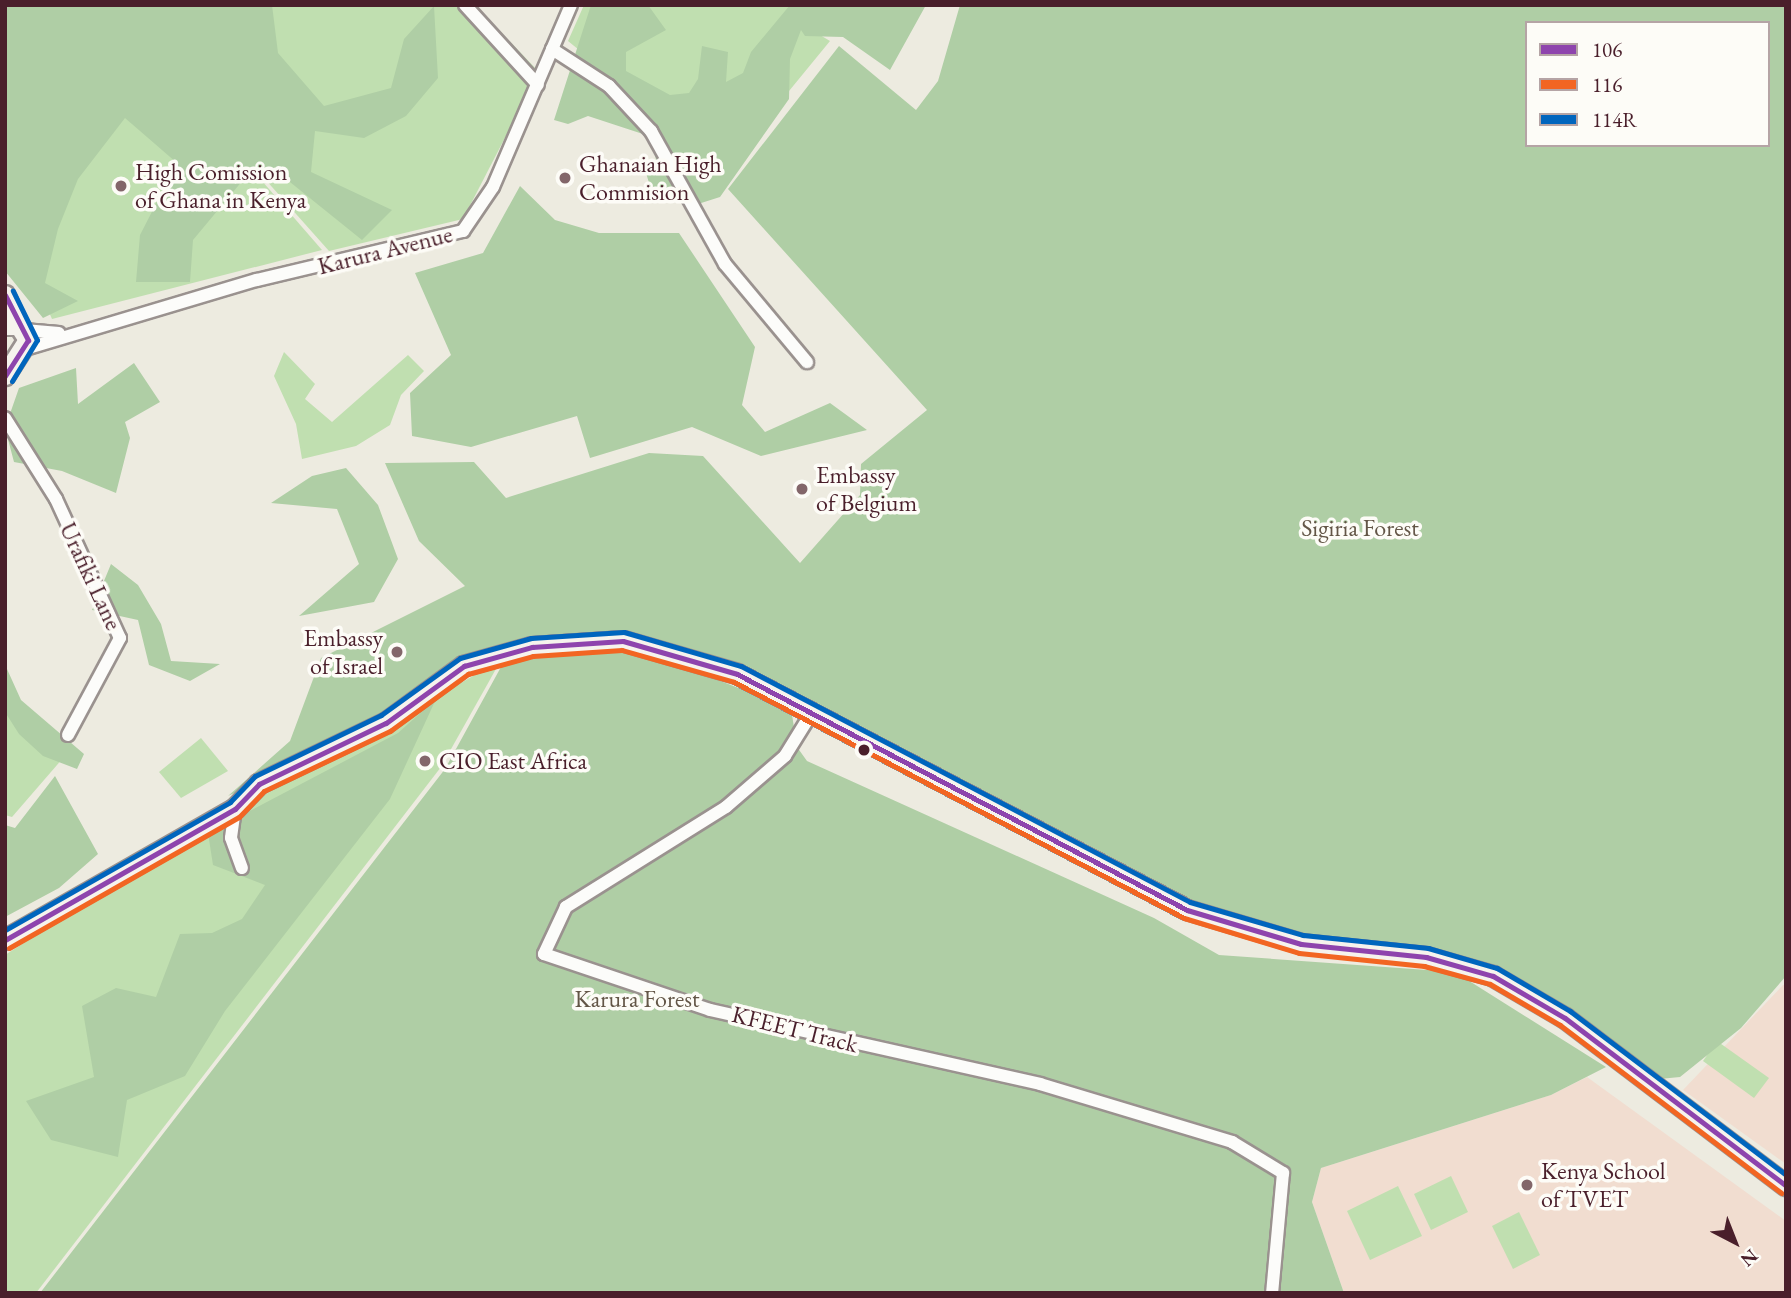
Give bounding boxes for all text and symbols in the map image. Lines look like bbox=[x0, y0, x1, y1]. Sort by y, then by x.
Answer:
legend bbox=[1525, 21, 1770, 147]
text: 106 bbox=[1592, 36, 1622, 63]
text: 116 bbox=[1592, 71, 1622, 98]
text: 114R bbox=[1592, 106, 1637, 133]
place label: Ghanaian High Commision bbox=[579, 150, 722, 206]
place label: High Comission of Ghana in Kenya bbox=[135, 158, 306, 214]
marker: Ghanaian High Commision bbox=[557, 170, 573, 186]
marker: High Comission of Ghana in Kenya bbox=[113, 178, 129, 194]
street label: Karura Avenue bbox=[315, 219, 455, 281]
place label: Embassy of Belgium bbox=[816, 461, 917, 517]
marker: Embassy of Belgium bbox=[794, 481, 810, 497]
park label: Sigiria Forest bbox=[1301, 514, 1419, 542]
street label: Urafiki Lane bbox=[54, 518, 128, 634]
place label: Embassy of Israel bbox=[304, 624, 383, 680]
marker: Embassy of Israel bbox=[389, 644, 405, 660]
unlabelled marker bbox=[857, 743, 871, 757]
place label: CIO East Africa bbox=[439, 747, 587, 775]
marker: CIO East Africa bbox=[417, 753, 433, 769]
park label: Karura Forest bbox=[574, 985, 700, 1013]
street label: KFEET Track bbox=[729, 999, 861, 1059]
place label: Kenya School of TVET bbox=[1541, 1157, 1665, 1213]
marker: Kenya School of TVET bbox=[1519, 1177, 1535, 1193]
north arrow bbox=[1700, 1207, 1770, 1277]
text: N bbox=[1735, 1244, 1763, 1272]

